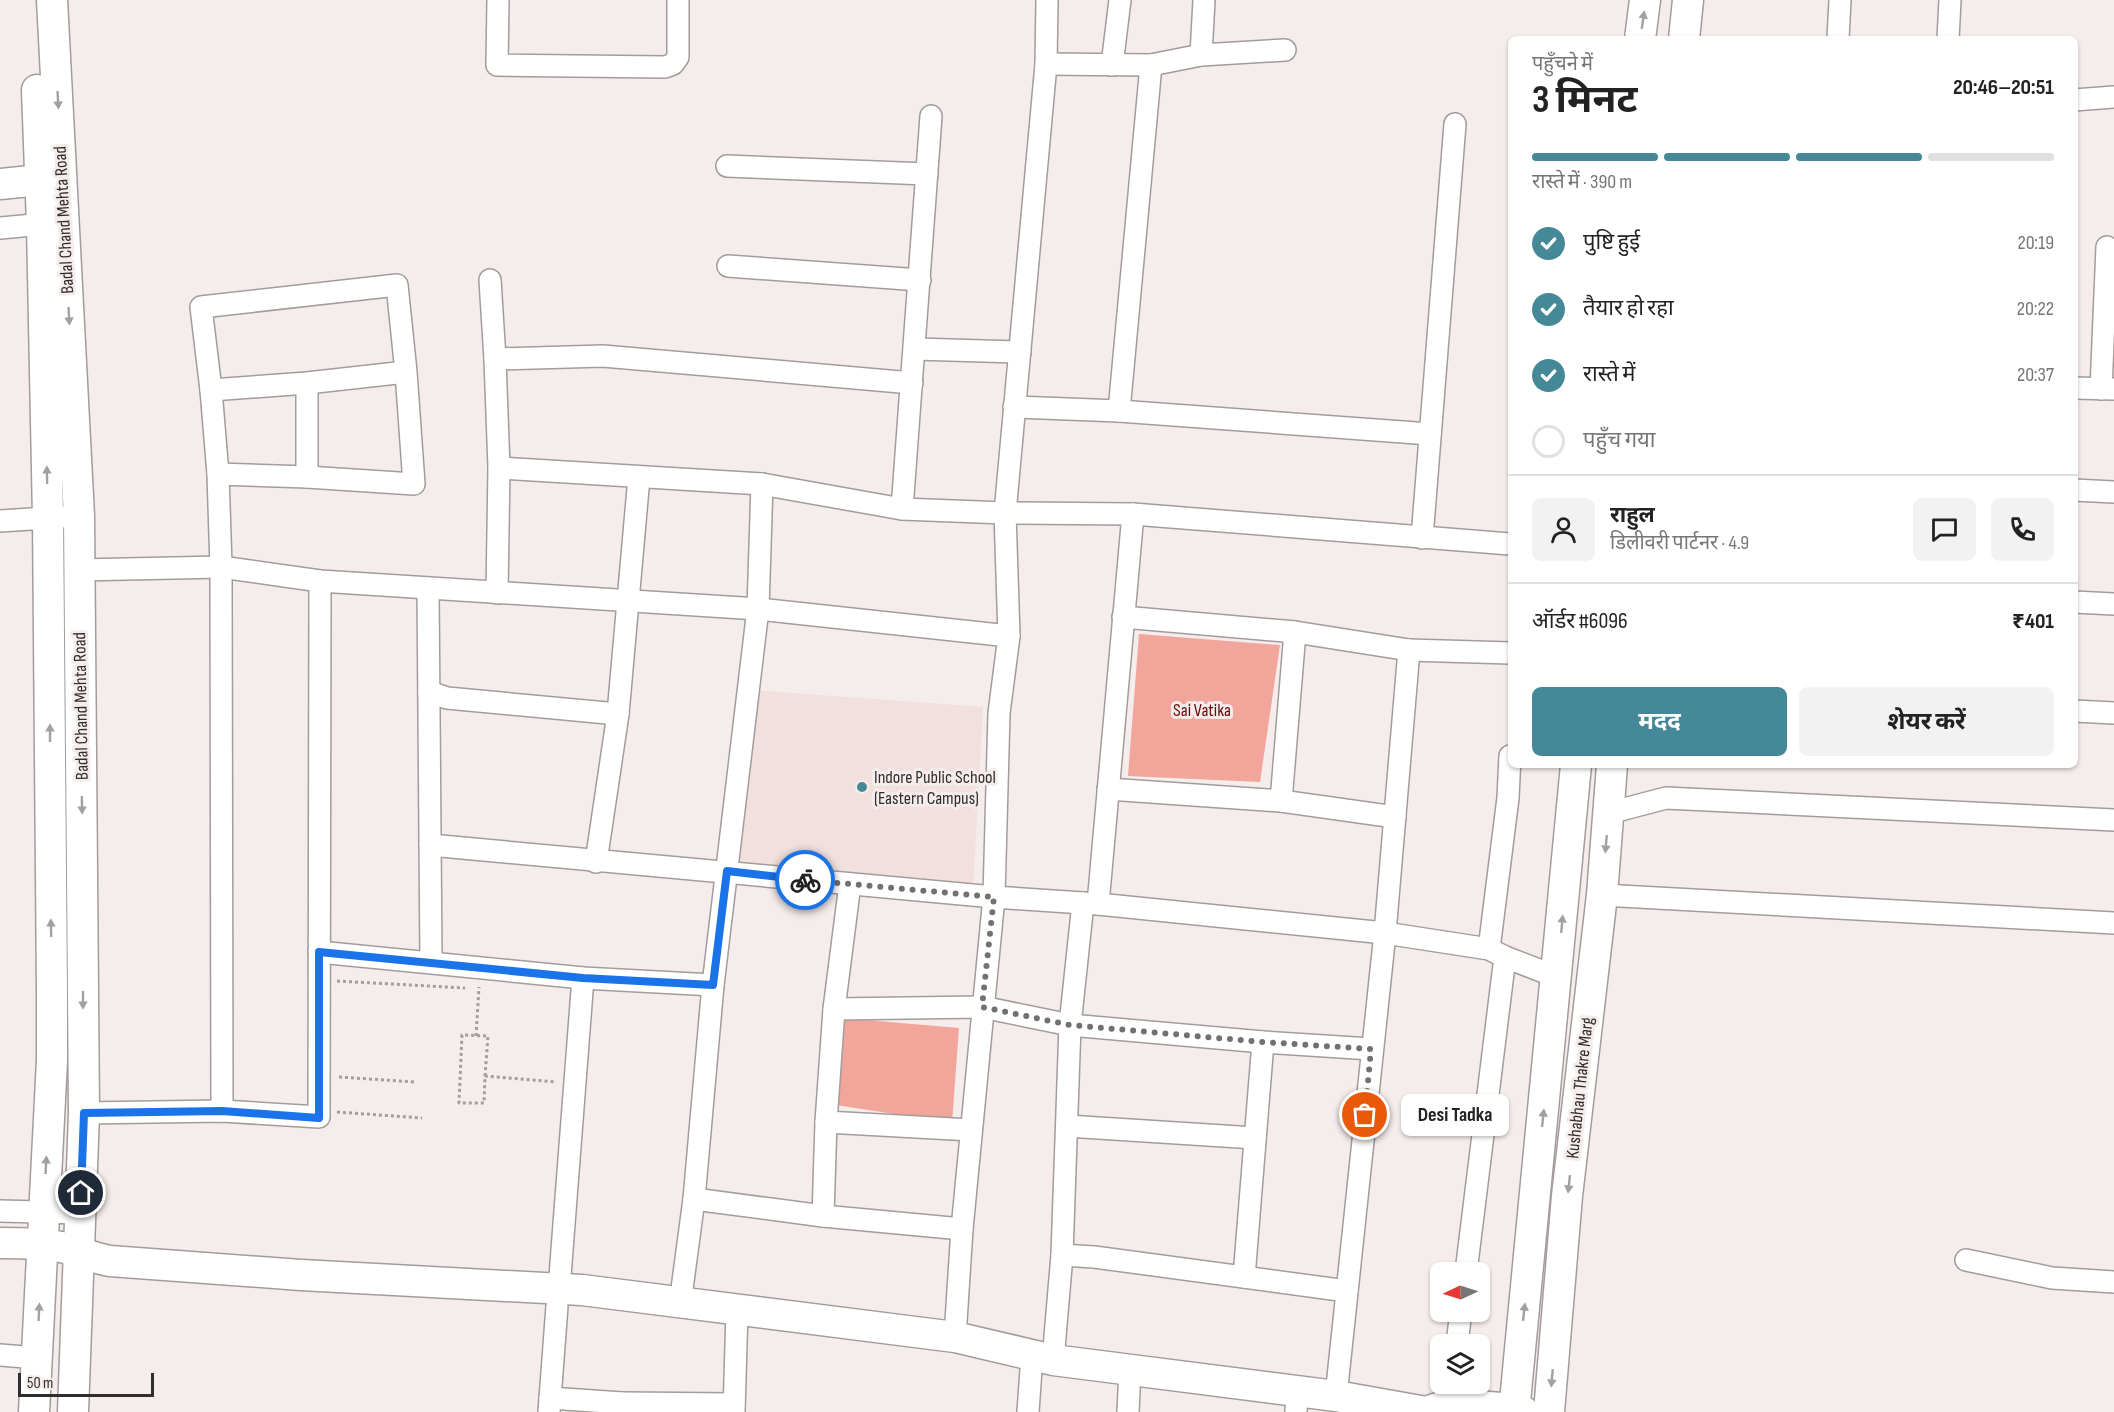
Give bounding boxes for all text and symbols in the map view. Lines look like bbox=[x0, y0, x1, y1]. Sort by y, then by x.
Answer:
one-way arrow bbox=[1638, 10, 1647, 29]
text: पहुँचने में bbox=[1532, 52, 1593, 76]
text: 20:46–20:51 bbox=[1953, 74, 2054, 101]
text: 3 मिनट bbox=[1532, 77, 1637, 124]
one-way arrow bbox=[53, 91, 62, 110]
street label: Badal Chand Mehta Road bbox=[50, 146, 78, 294]
text: रास्ते में · 390 m bbox=[1532, 170, 1632, 194]
icon: check bbox=[1532, 227, 1565, 260]
text: पुष्टि हुई bbox=[1583, 229, 1640, 256]
text: 20:19 bbox=[2017, 231, 2054, 255]
icon: check bbox=[1532, 293, 1565, 326]
text: तैयार हो रहा bbox=[1583, 295, 1674, 322]
text: 20:22 bbox=[2017, 297, 2054, 321]
one-way arrow bbox=[64, 307, 73, 326]
icon: check bbox=[1532, 359, 1565, 392]
text: रास्ते में bbox=[1583, 361, 1635, 388]
text: 20:37 bbox=[2017, 363, 2054, 387]
text: पहुँच गया bbox=[1583, 427, 1656, 454]
one-way arrow bbox=[42, 465, 52, 484]
button: person bbox=[1532, 498, 1595, 561]
button: chat bbox=[1913, 498, 1976, 561]
button: phone bbox=[1991, 498, 2054, 561]
text: राहुल bbox=[1610, 502, 1655, 529]
text: डिलीवरी पार्टनर · 4.9 bbox=[1610, 531, 1749, 555]
text: ऑर्डर #6096 bbox=[1532, 608, 1628, 635]
text: ₹401 bbox=[2012, 608, 2054, 635]
street label: Badal Chand Mehta Road bbox=[69, 632, 93, 780]
button: मदद bbox=[1532, 687, 1787, 756]
button: शेयर करें bbox=[1799, 687, 2054, 756]
park label: Sai Vatika bbox=[1173, 700, 1231, 721]
one-way arrow bbox=[45, 723, 54, 742]
place label: Indore Public School (Eastern Campus) bbox=[874, 767, 996, 809]
marker: Indore Public School (Eastern Campus) bbox=[855, 780, 869, 794]
one-way arrow bbox=[77, 795, 87, 814]
one-way arrow bbox=[1601, 835, 1611, 854]
courier bbox=[775, 850, 835, 910]
icon: bike bbox=[789, 864, 822, 897]
one-way arrow bbox=[1557, 914, 1567, 933]
one-way arrow bbox=[46, 918, 56, 937]
one-way arrow bbox=[78, 990, 88, 1009]
street label: Kushabhau Thakre Marg bbox=[1562, 1016, 1598, 1160]
pin bbox=[1339, 1089, 1390, 1140]
callout: Desi Tadka bbox=[1401, 1094, 1509, 1136]
icon: bag bbox=[1348, 1098, 1381, 1131]
text: Desi Tadka bbox=[1418, 1103, 1492, 1127]
one-way arrow bbox=[1538, 1108, 1548, 1127]
one-way arrow bbox=[42, 1155, 51, 1174]
pin bbox=[55, 1167, 106, 1218]
one-way arrow bbox=[1564, 1175, 1574, 1194]
icon: home bbox=[64, 1176, 97, 1209]
north arrow bbox=[1430, 1262, 1490, 1322]
map controls bbox=[1430, 1262, 1490, 1394]
one-way arrow bbox=[35, 1302, 44, 1321]
one-way arrow bbox=[1519, 1302, 1529, 1321]
button: layers bbox=[1430, 1334, 1490, 1394]
one-way arrow bbox=[1547, 1369, 1557, 1388]
scale bar bbox=[18, 1370, 154, 1398]
text: 50 m bbox=[27, 1374, 53, 1393]

